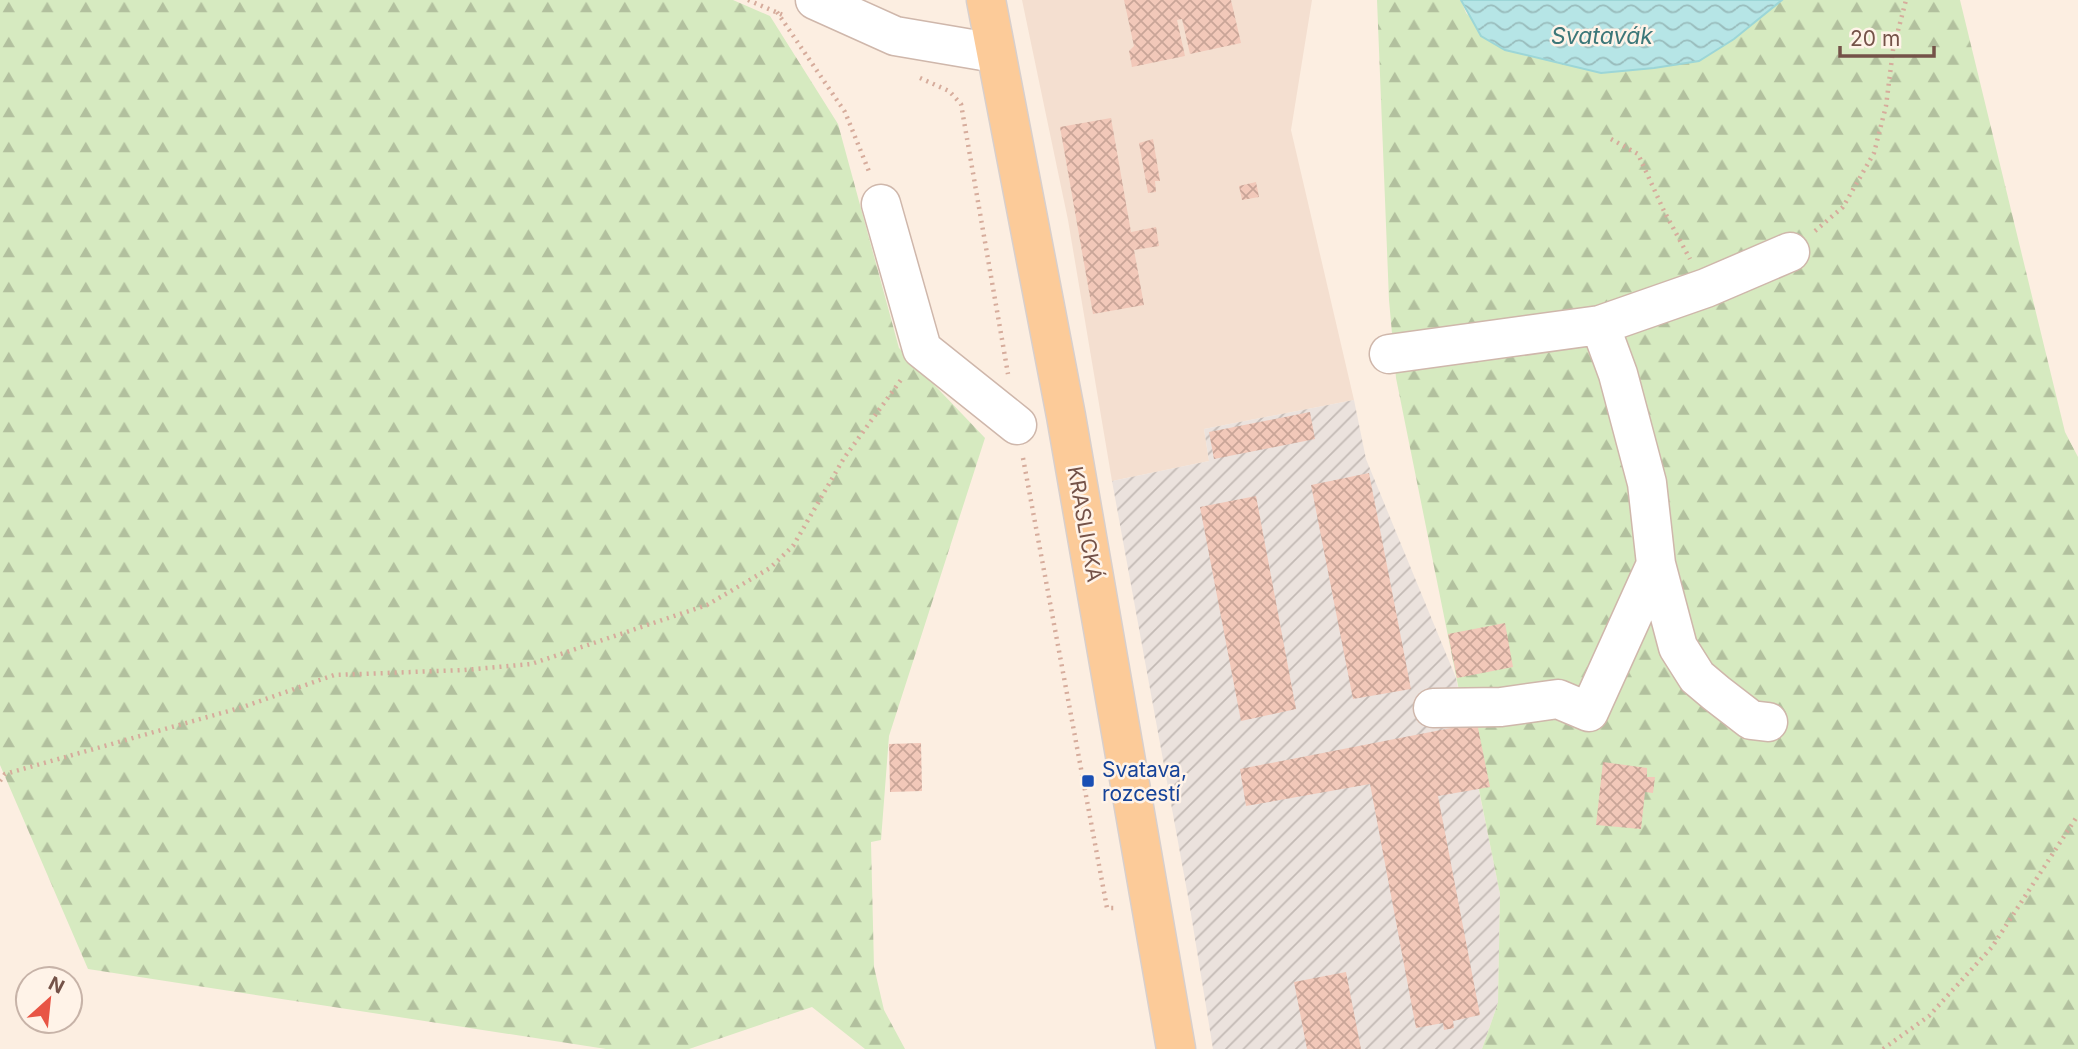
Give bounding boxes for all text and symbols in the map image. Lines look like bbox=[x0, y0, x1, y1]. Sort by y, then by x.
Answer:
scale bar bbox=[1840, 14, 1934, 58]
water label: Svatavák bbox=[1551, 22, 1653, 50]
text: 20 m bbox=[1850, 26, 1900, 51]
street label: KRASLICKÁ bbox=[1063, 464, 1108, 584]
place label: Svatava, rozcestí bbox=[1102, 757, 1187, 806]
marker: Svatava, rozcestí bbox=[1080, 773, 1096, 789]
north arrow bbox=[14, 965, 84, 1035]
text: N bbox=[45, 972, 68, 999]

